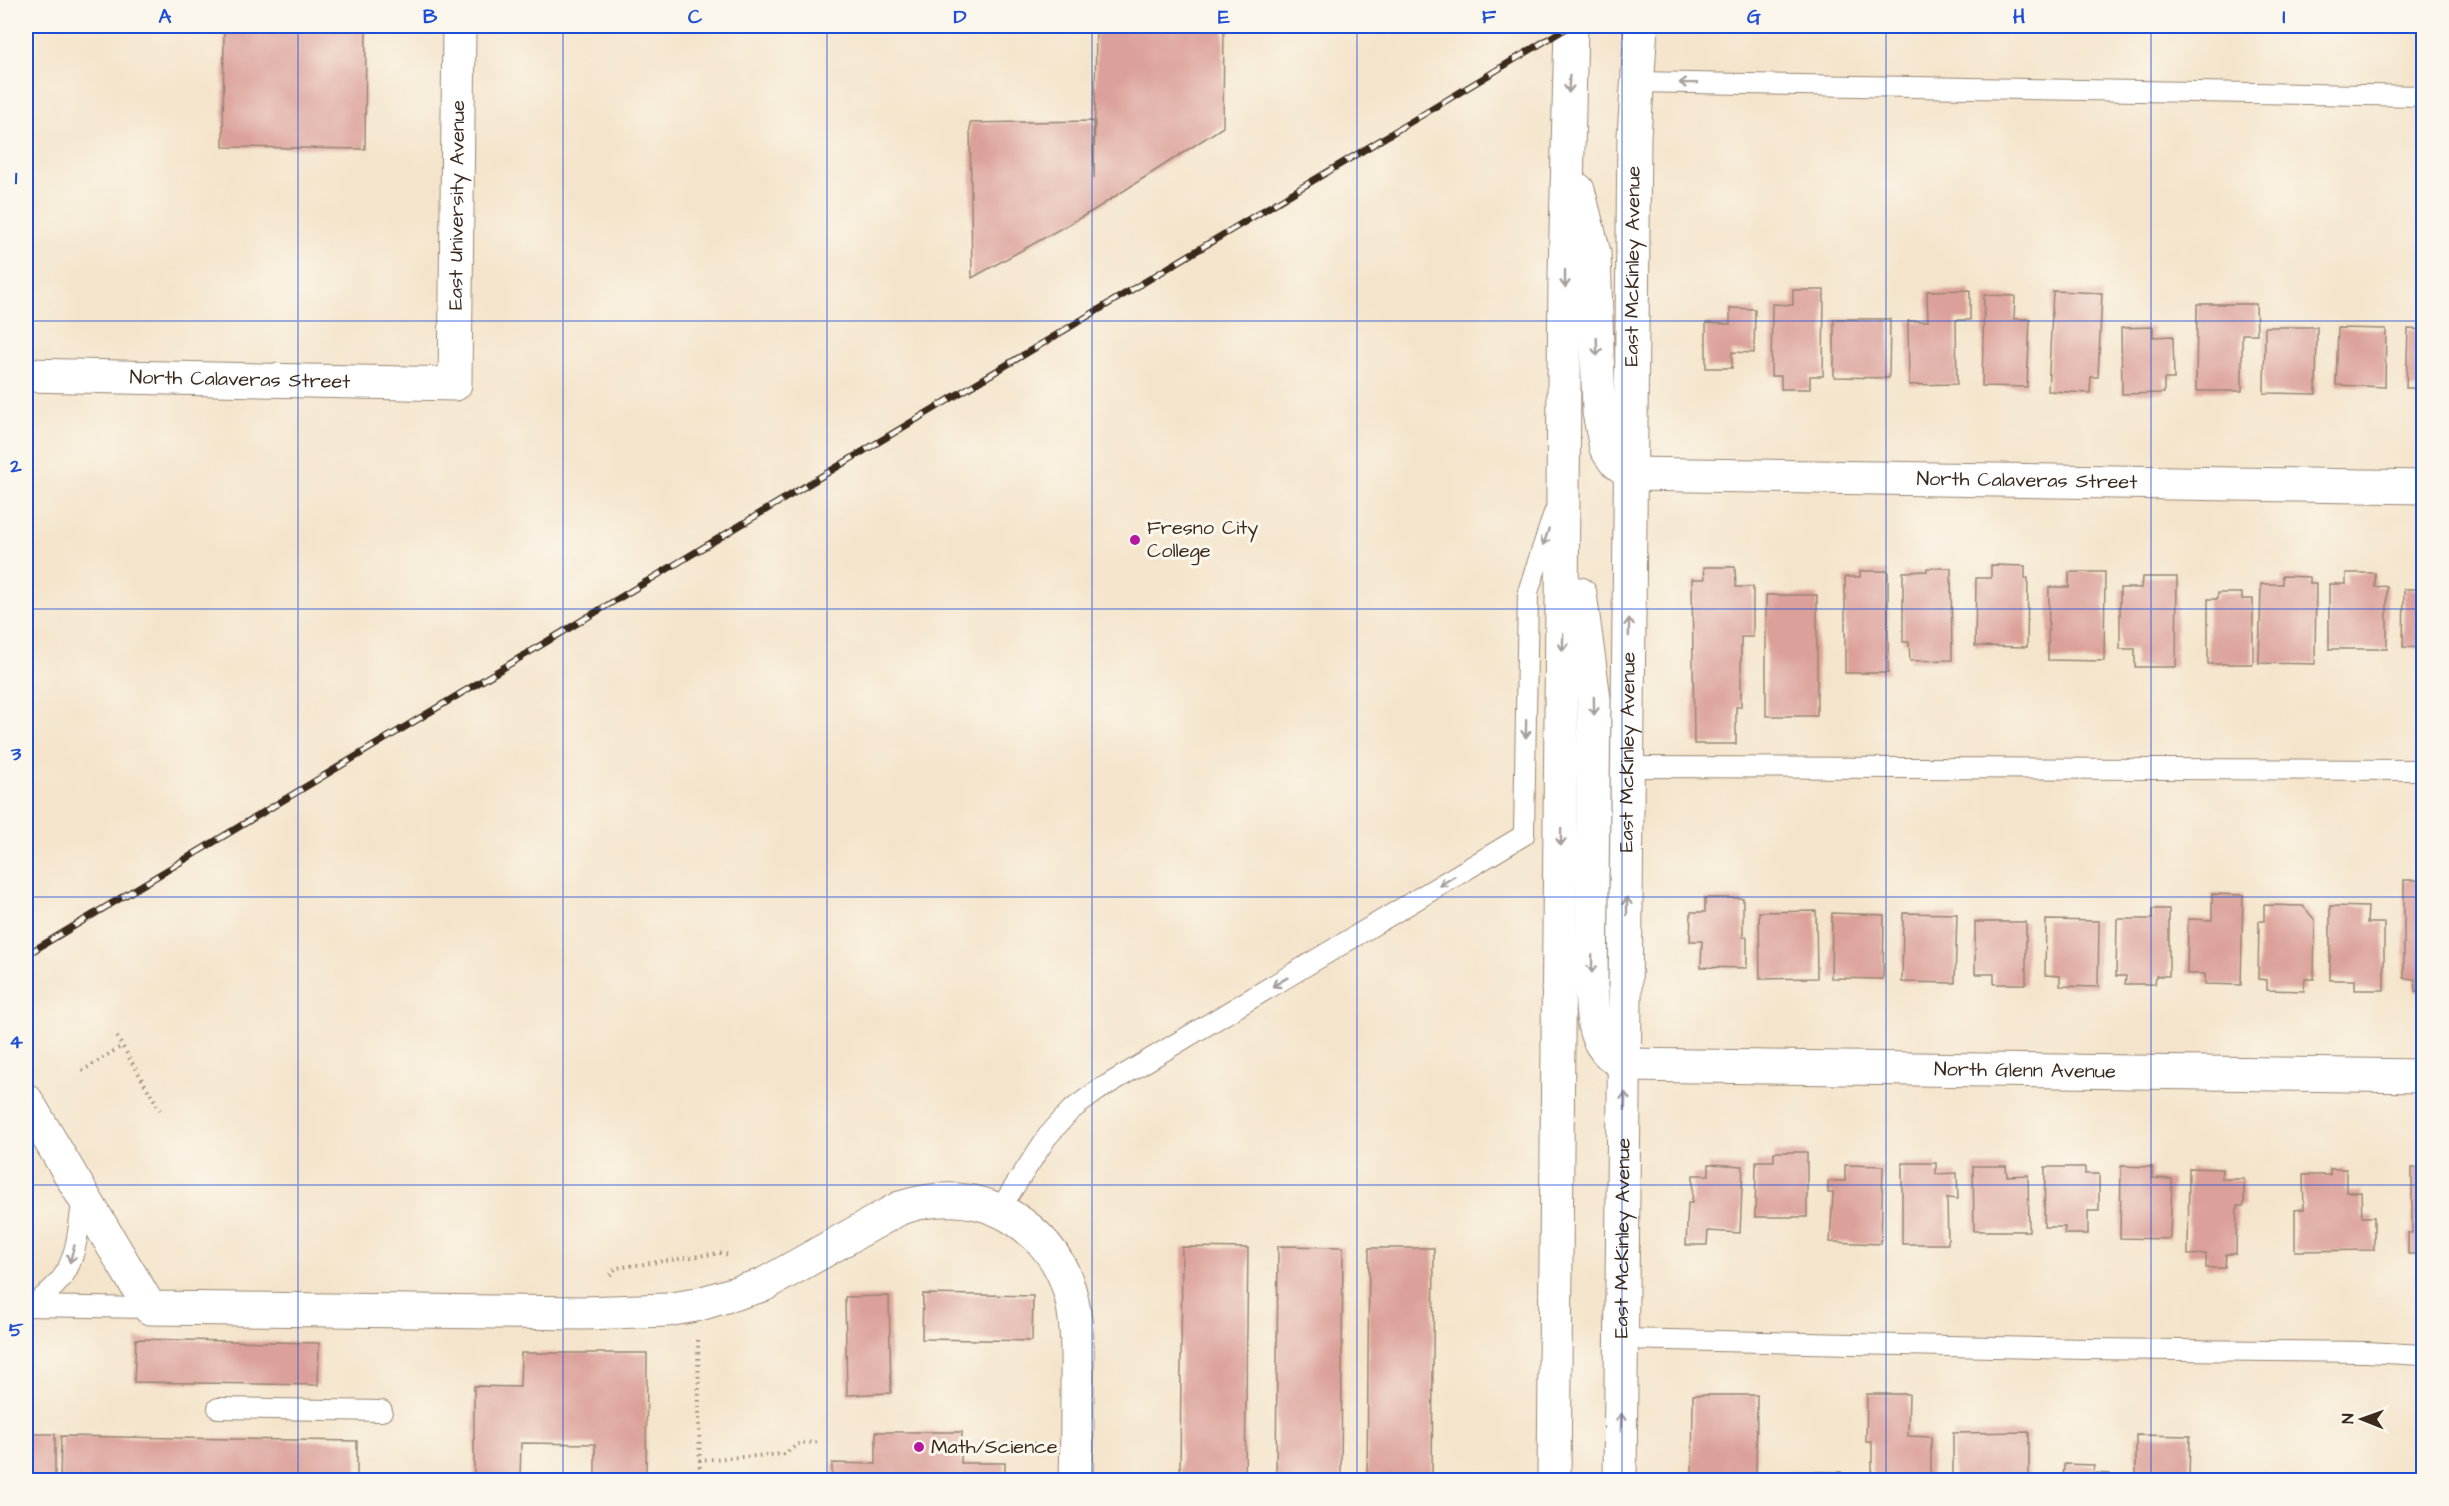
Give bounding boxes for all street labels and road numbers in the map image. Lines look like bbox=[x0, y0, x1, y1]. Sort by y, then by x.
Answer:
street label: East University Avenue bbox=[442, 100, 472, 310]
street label: East McKinley Avenue bbox=[1618, 165, 1648, 366]
street label: North Calaveras Street bbox=[129, 363, 351, 396]
street label: North Calaveras Street bbox=[1916, 465, 2138, 496]
street label: East McKinley Avenue bbox=[1613, 651, 1643, 852]
street label: North Glenn Avenue bbox=[1934, 1055, 2116, 1086]
street label: East McKinley Avenue bbox=[1607, 1137, 1638, 1338]

